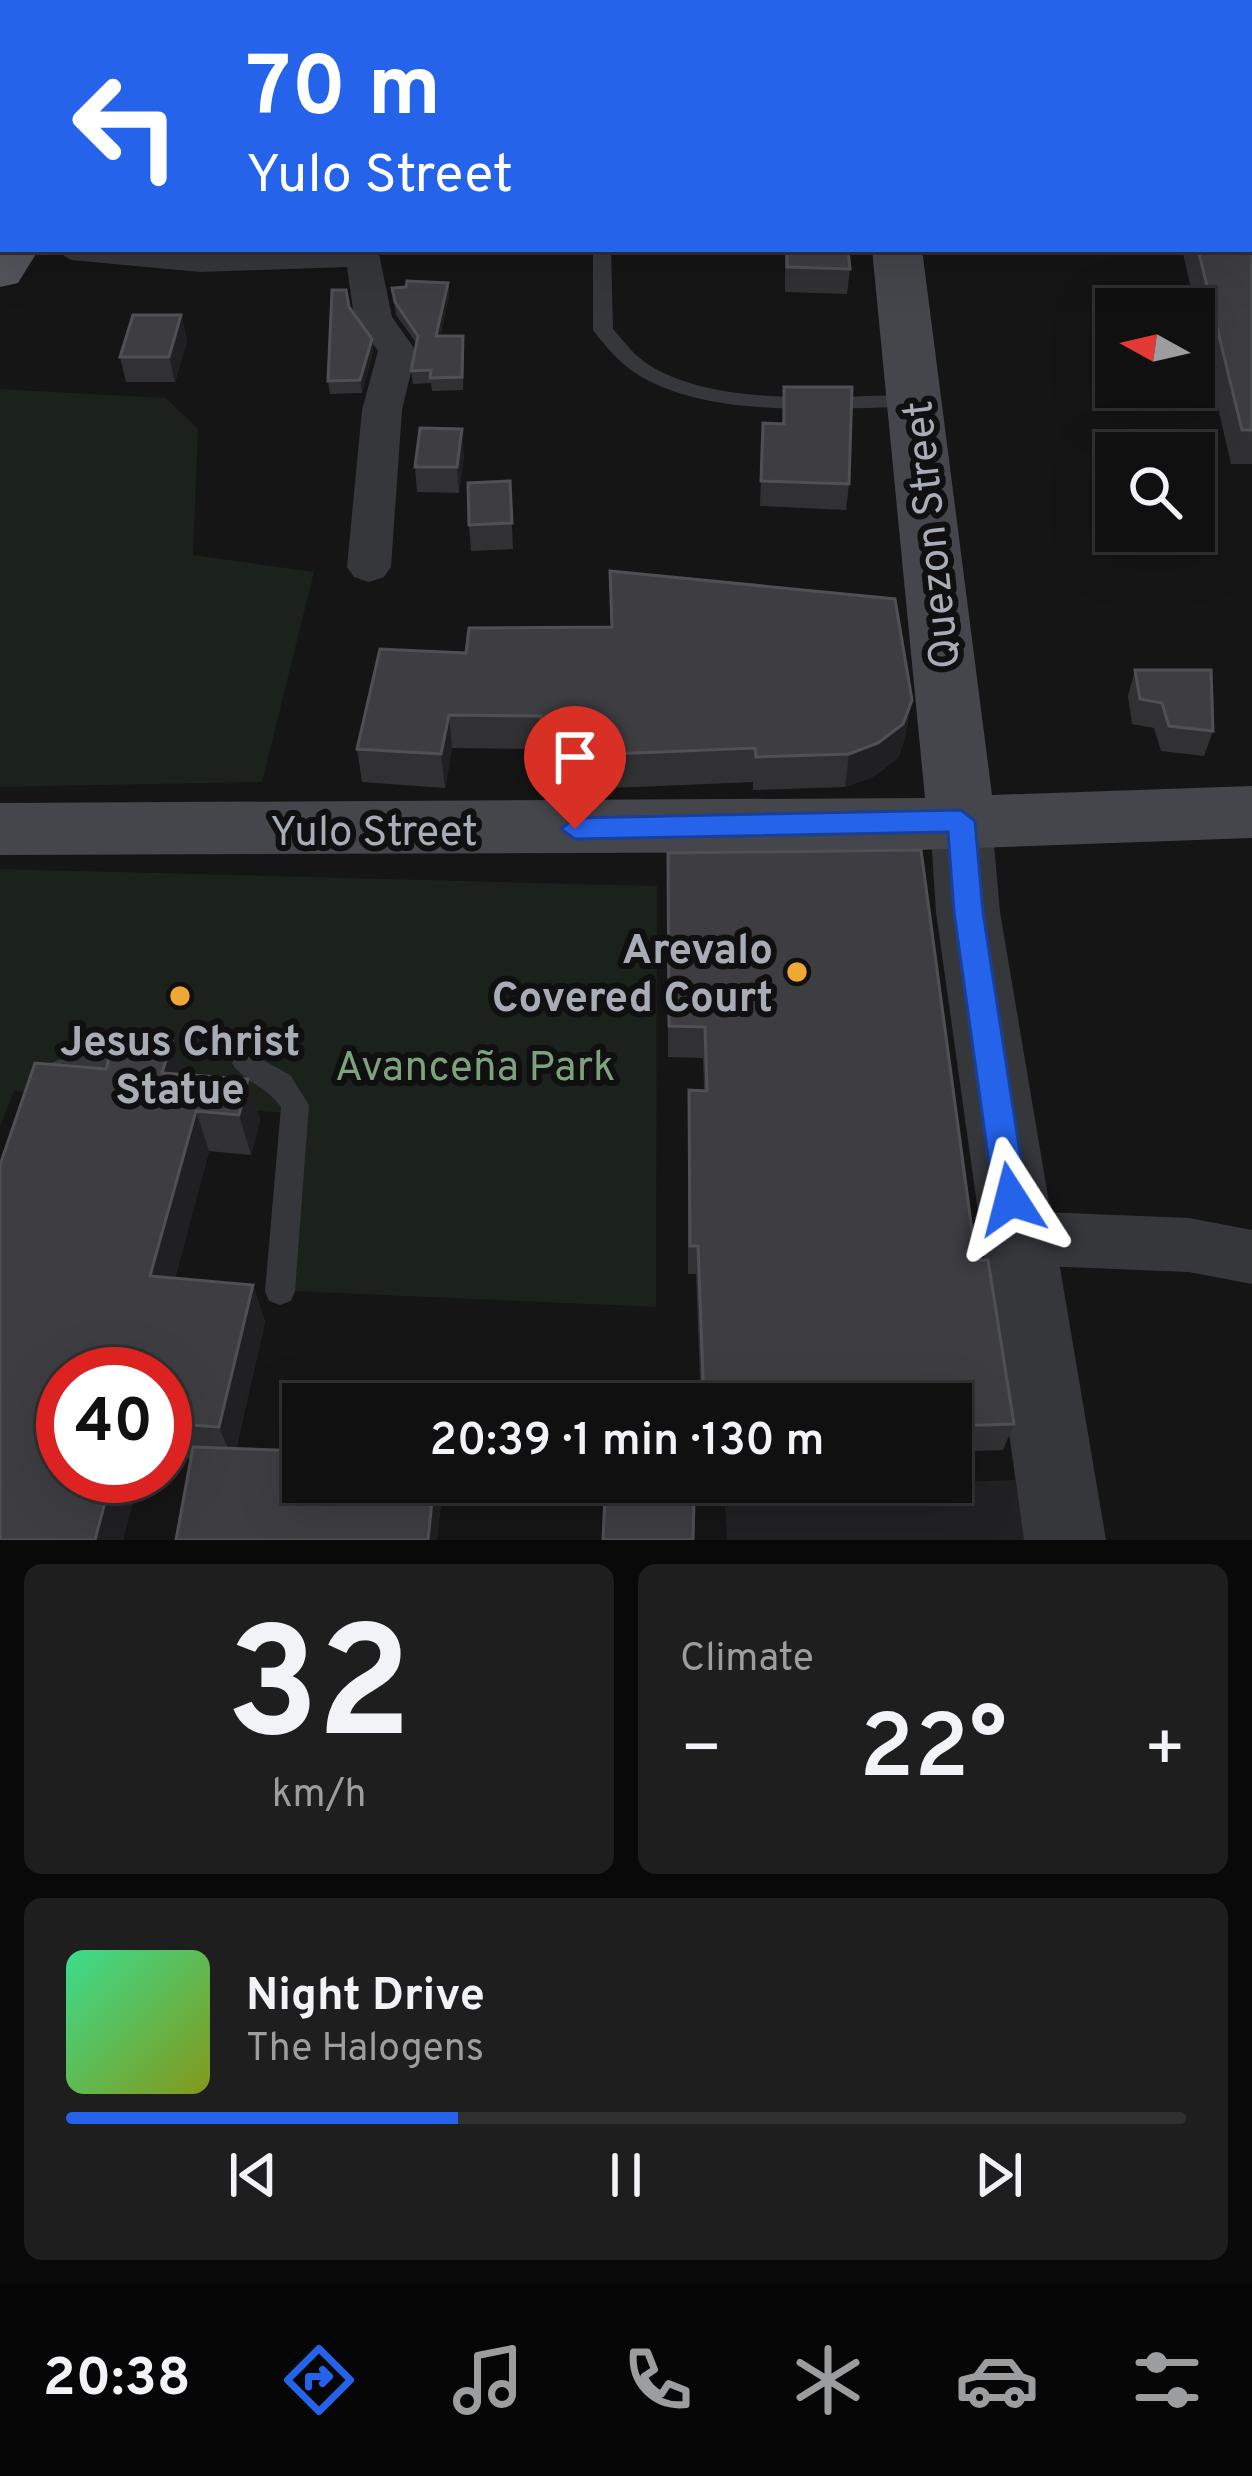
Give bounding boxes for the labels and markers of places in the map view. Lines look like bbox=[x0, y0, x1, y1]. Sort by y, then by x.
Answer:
pin bbox=[524, 706, 626, 829]
place label: Arevalo Covered Court bbox=[492, 926, 773, 1027]
marker: Arevalo Covered Court bbox=[784, 959, 810, 985]
marker: Jesus Christ Statue bbox=[167, 983, 193, 1009]
place label: Jesus Christ Statue bbox=[60, 1018, 300, 1119]

